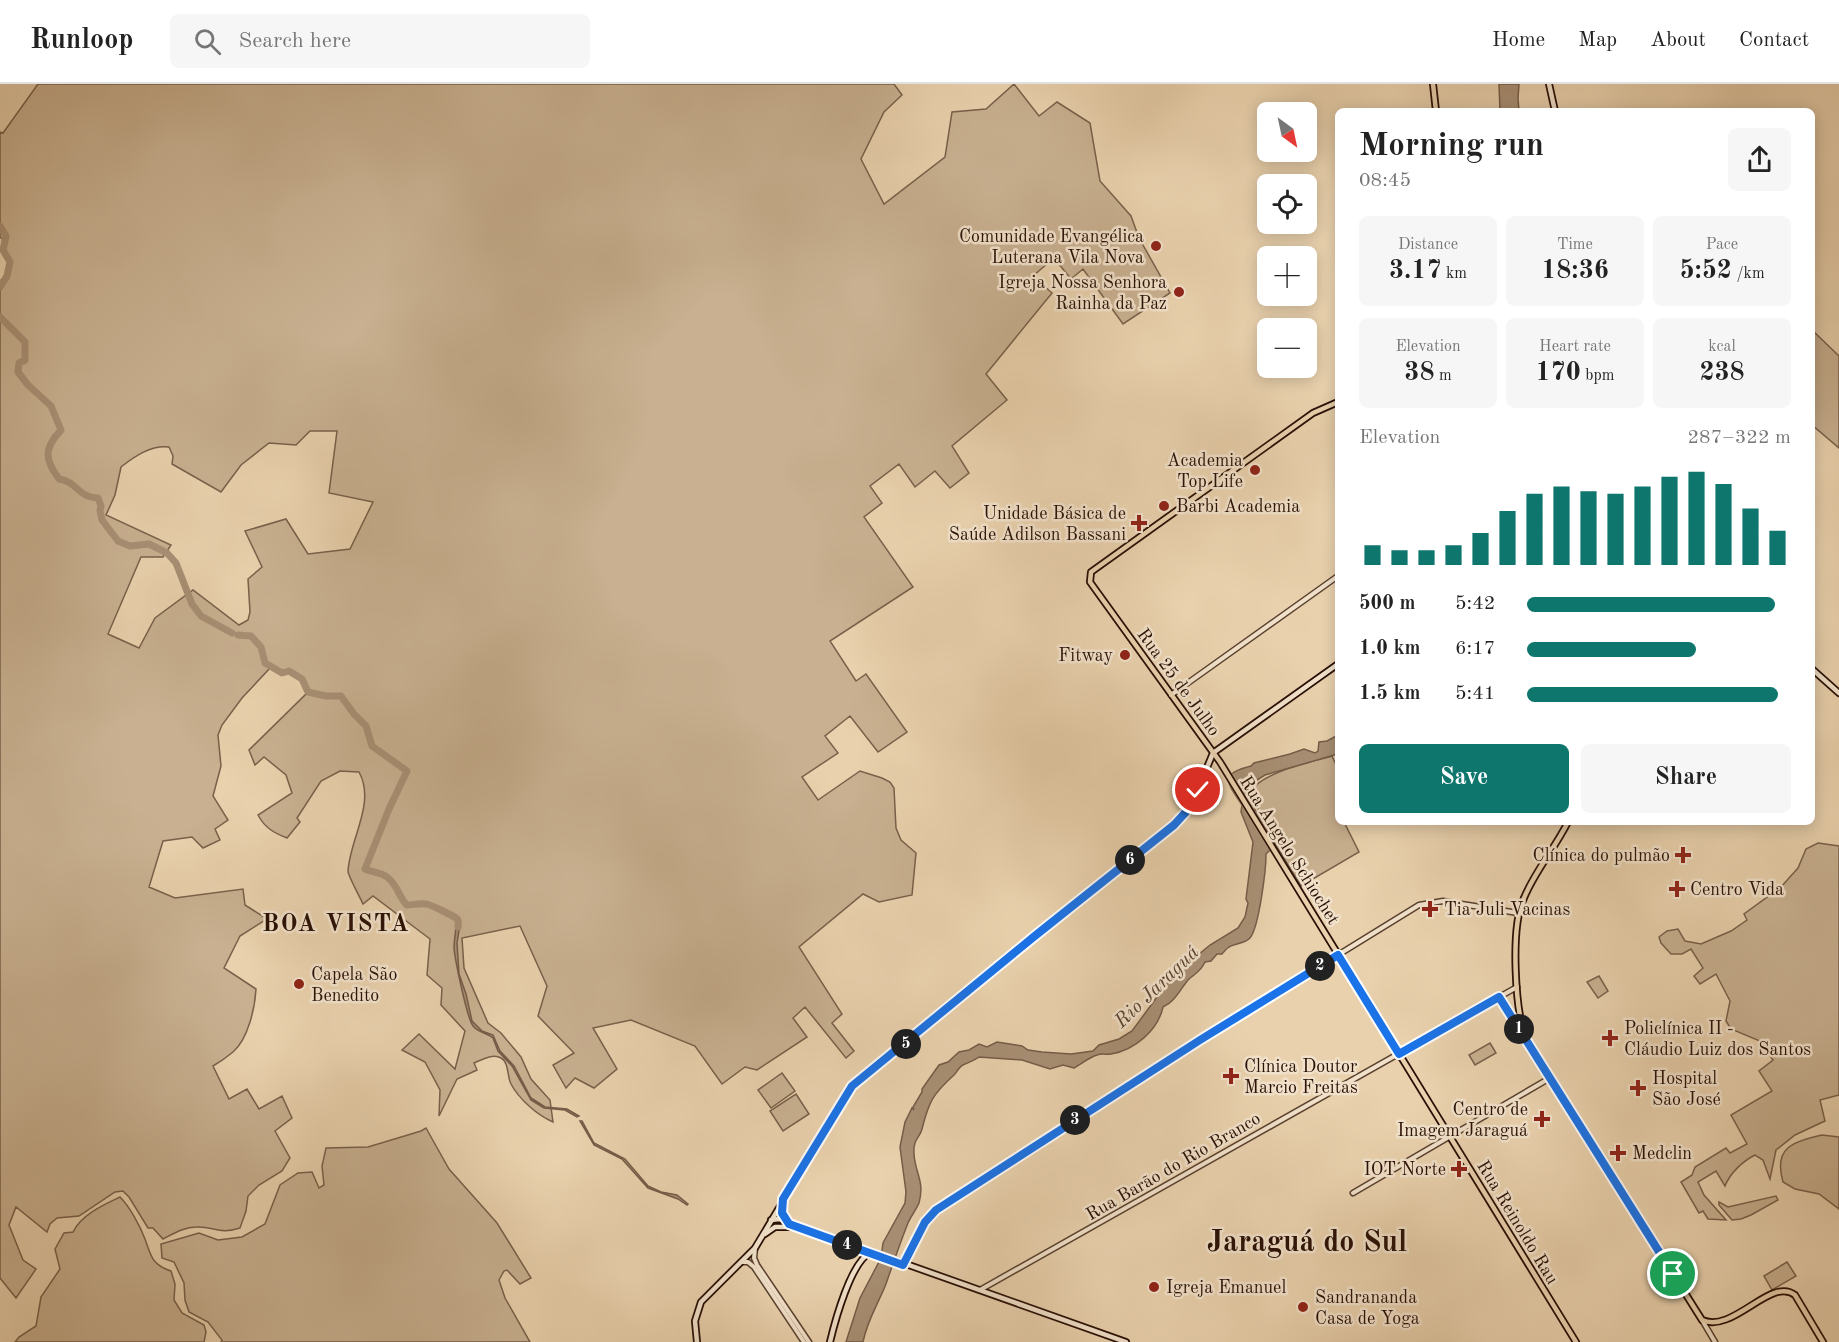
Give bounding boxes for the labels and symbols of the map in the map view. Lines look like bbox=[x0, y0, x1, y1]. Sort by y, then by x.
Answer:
north arrow bbox=[1257, 102, 1317, 162]
place label: Comunidade Evangélica Luterana Vila Nova bbox=[959, 228, 1144, 267]
marker: Comunidade Evangélica Luterana Vila Nova bbox=[1149, 239, 1163, 253]
place label: Igreja Nossa Senhora Rainha da Paz bbox=[998, 274, 1167, 313]
marker: Igreja Nossa Senhora Rainha da Paz bbox=[1172, 285, 1186, 299]
place label: Academia Top Life bbox=[1167, 452, 1243, 491]
marker: Academia Top Life bbox=[1248, 463, 1262, 477]
place label: Barbi Academia bbox=[1176, 498, 1300, 516]
marker: Barbi Academia bbox=[1157, 499, 1171, 513]
place label: Unidade Básica de Saúde Adilson Bassani bbox=[949, 505, 1126, 544]
marker: Unidade Básica de Saúde Adilson Bassani bbox=[1130, 514, 1148, 532]
street label: Rua 25 de Julho bbox=[1133, 626, 1223, 740]
place label: Fitway bbox=[1058, 647, 1113, 665]
marker: Fitway bbox=[1118, 648, 1132, 662]
pin bbox=[1172, 764, 1223, 815]
street label: Rua Angelo Schiochet bbox=[1236, 773, 1342, 928]
pin: 6 bbox=[1115, 845, 1145, 875]
marker: Clínica do pulmão bbox=[1674, 846, 1692, 864]
place label: Clínica do pulmão bbox=[1533, 847, 1670, 865]
marker: Centro Vida bbox=[1668, 880, 1686, 898]
place label: Centro Vida bbox=[1690, 881, 1784, 899]
marker: Tia Juli Vacinas bbox=[1421, 900, 1439, 918]
place label: Tia Juli Vacinas bbox=[1444, 901, 1570, 919]
district label: BOA VISTA bbox=[262, 913, 410, 937]
water label: Rio Jaraguá bbox=[1111, 942, 1204, 1033]
pin: 2 bbox=[1305, 951, 1335, 981]
place label: Capela São Benedito bbox=[311, 966, 397, 1005]
marker: Capela São Benedito bbox=[292, 977, 306, 991]
pin: 1 bbox=[1504, 1014, 1534, 1044]
place label: Policlínica II - Cláudio Luiz dos Santos bbox=[1624, 1020, 1811, 1059]
pin: 5 bbox=[891, 1029, 921, 1059]
marker: Policlínica II - Cláudio Luiz dos Santos bbox=[1601, 1029, 1619, 1047]
place label: Clínica Doutor Marcio Freitas bbox=[1244, 1058, 1358, 1097]
marker: Clínica Doutor Marcio Freitas bbox=[1222, 1067, 1240, 1085]
place label: Hospital São José bbox=[1652, 1070, 1721, 1109]
marker: Hospital São José bbox=[1629, 1079, 1647, 1097]
place label: Centro de Imagem Jaraguá bbox=[1397, 1101, 1528, 1140]
pin: 3 bbox=[1060, 1105, 1090, 1135]
street label: Rua Barão do Rio Branco bbox=[1083, 1109, 1264, 1224]
marker: Centro de Imagem Jaraguá bbox=[1533, 1110, 1551, 1128]
marker: Medclin bbox=[1609, 1144, 1627, 1162]
place label: Medclin bbox=[1632, 1145, 1692, 1163]
street label: Rua Reinoldo Rau bbox=[1473, 1158, 1561, 1288]
marker: IOT Norte bbox=[1450, 1160, 1468, 1178]
place label: IOT Norte bbox=[1364, 1161, 1446, 1179]
district label: Jaraguá do Sul bbox=[1207, 1228, 1407, 1258]
pin: 4 bbox=[832, 1230, 862, 1260]
pin bbox=[1647, 1248, 1698, 1299]
place label: Igreja Emanuel bbox=[1166, 1279, 1286, 1297]
marker: Igreja Emanuel bbox=[1147, 1280, 1161, 1294]
place label: Sandrananda Casa de Yoga bbox=[1315, 1289, 1420, 1328]
marker: Sandrananda Casa de Yoga bbox=[1296, 1300, 1310, 1314]

